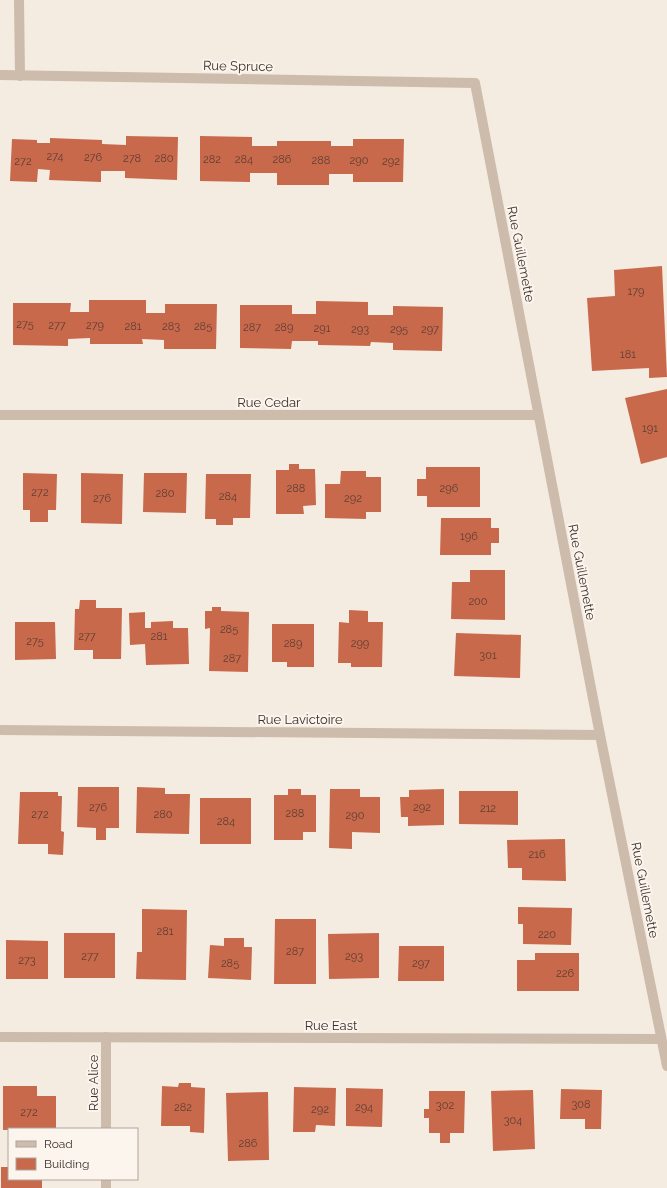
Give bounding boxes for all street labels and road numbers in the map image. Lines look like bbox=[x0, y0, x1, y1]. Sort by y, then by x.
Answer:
street label: Rue Spruce bbox=[203, 58, 273, 74]
street label: Rue Guillemette bbox=[504, 205, 538, 304]
street label: Rue Cedar bbox=[237, 395, 301, 410]
street label: Rue Guillemette bbox=[565, 523, 599, 622]
street label: Rue Lavictoire bbox=[257, 712, 343, 727]
street label: Rue Guillemette bbox=[628, 841, 662, 940]
street label: Rue East bbox=[305, 1018, 358, 1033]
street label: Rue Alice bbox=[86, 1054, 101, 1111]

